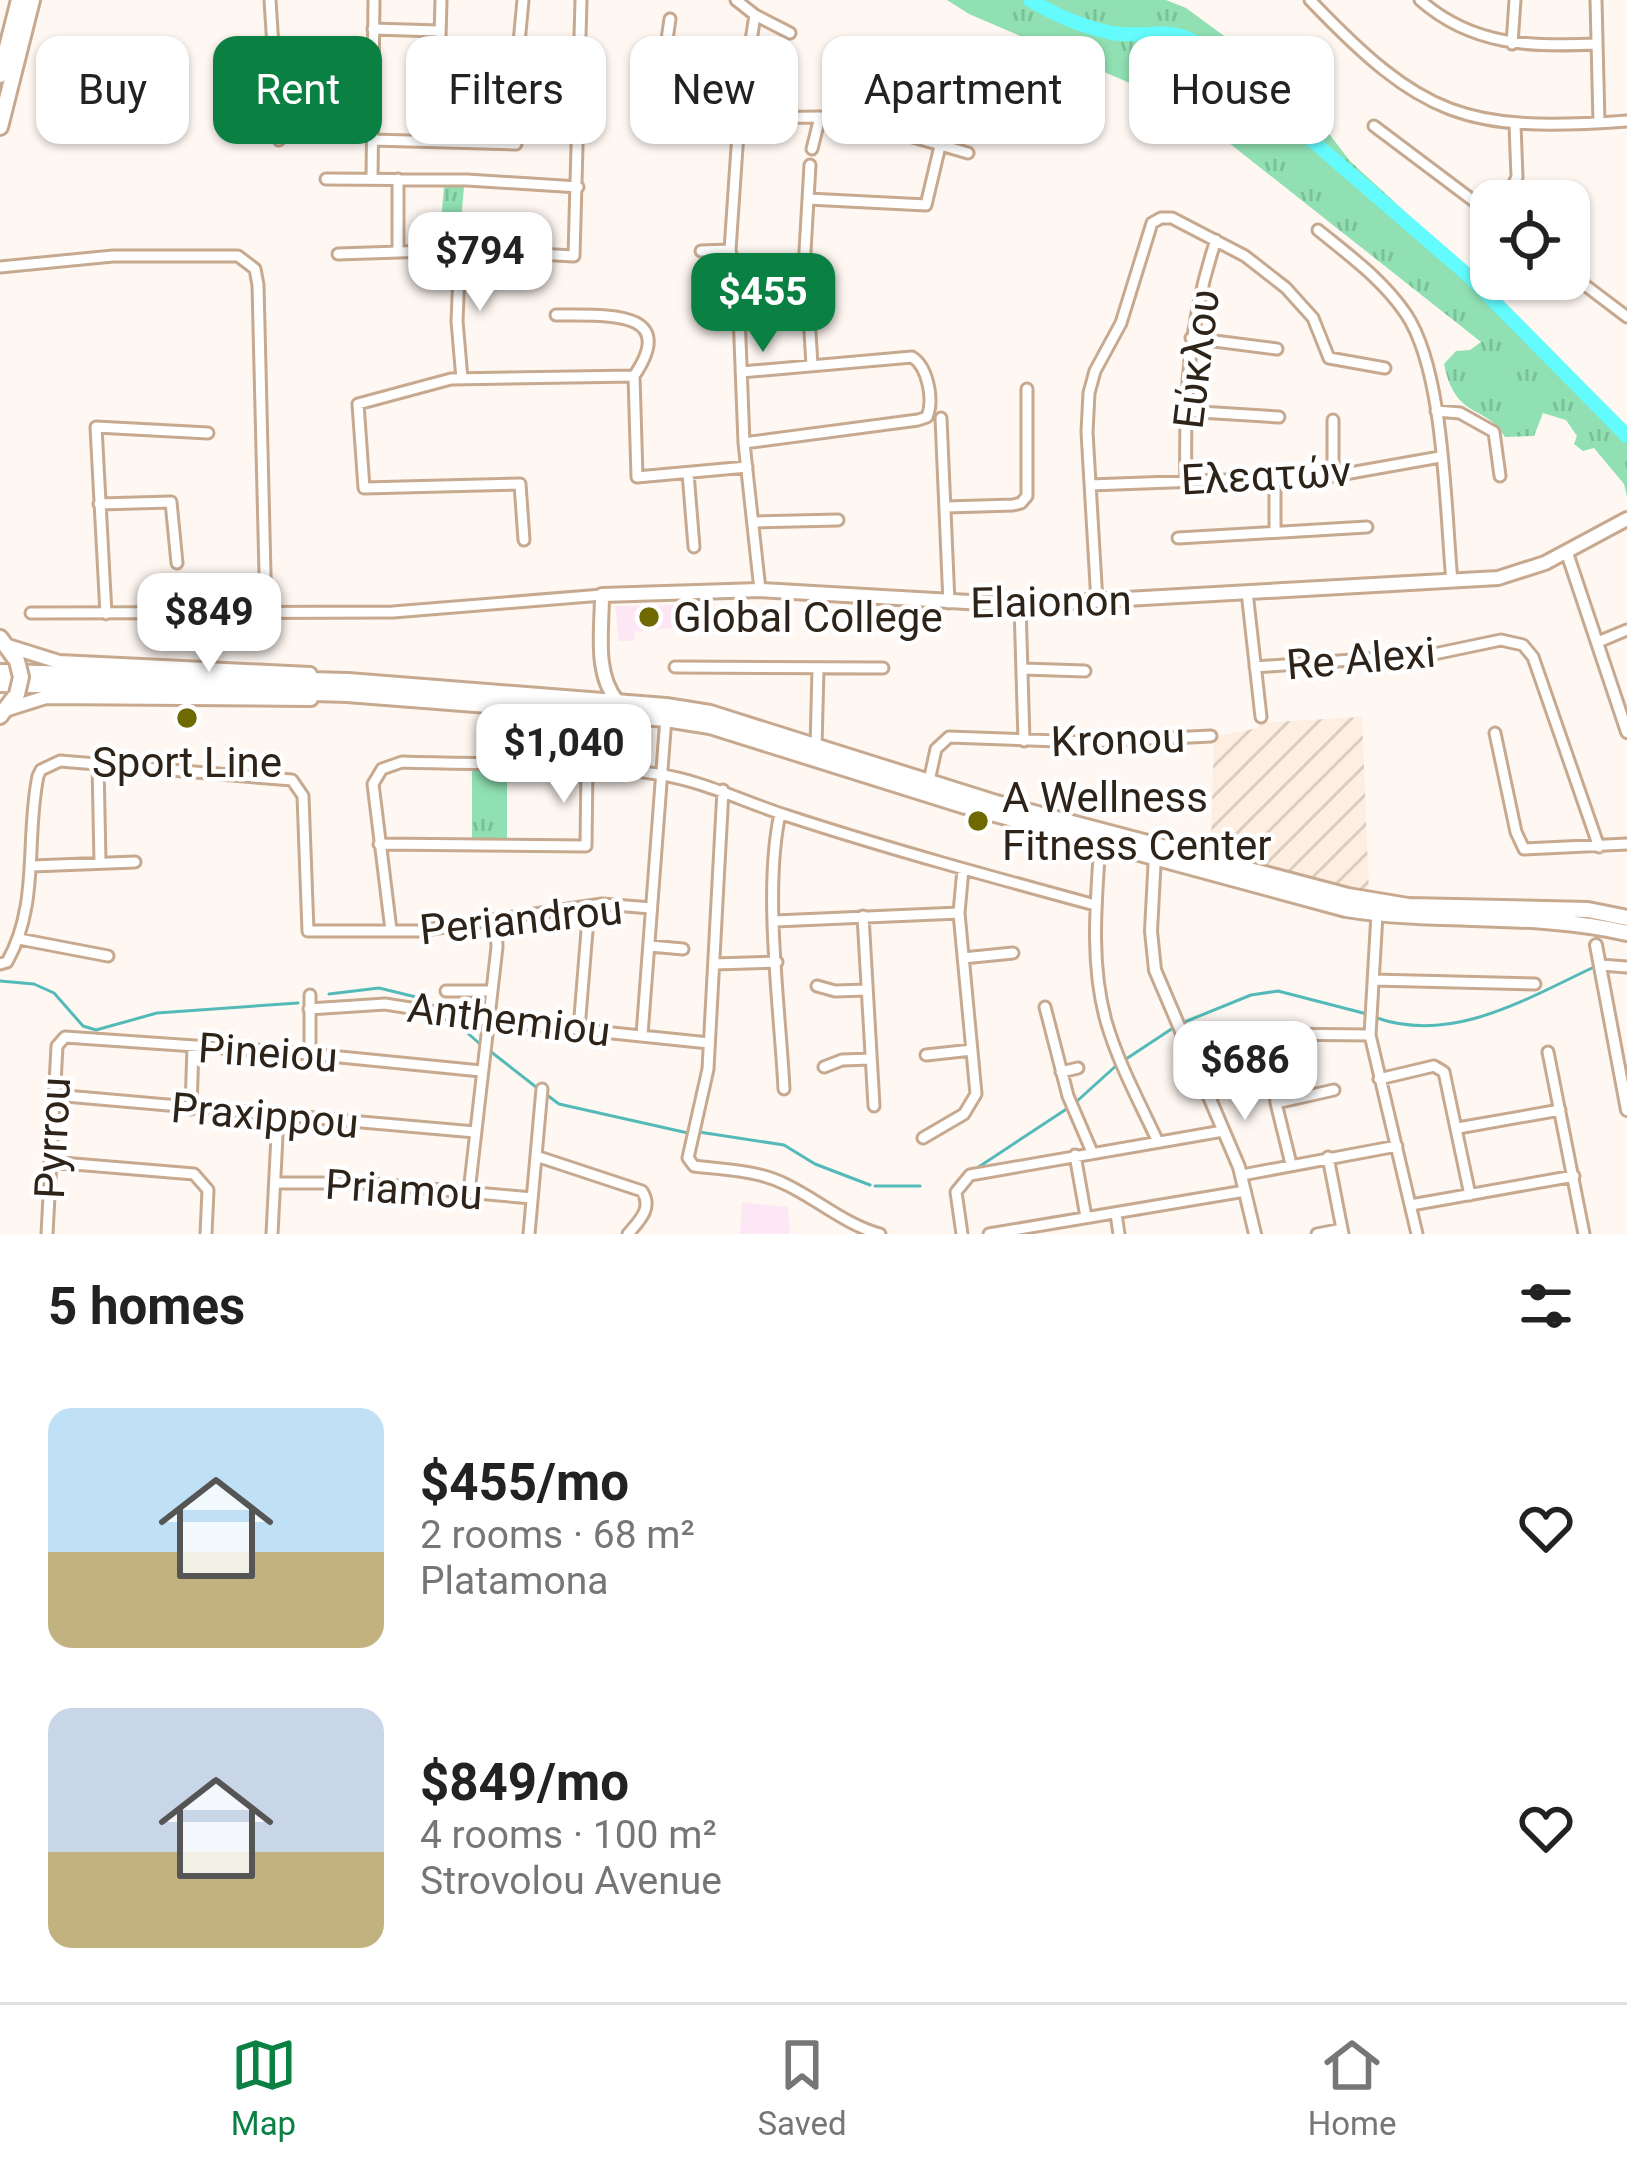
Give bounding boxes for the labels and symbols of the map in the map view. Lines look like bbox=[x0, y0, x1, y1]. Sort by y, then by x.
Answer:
pin: $794 bbox=[409, 212, 551, 314]
pin: $455 bbox=[692, 253, 834, 355]
street label: Εύκλου bbox=[1164, 287, 1229, 432]
street label: Ελεατών bbox=[1180, 447, 1352, 504]
pin: $849 bbox=[138, 573, 280, 675]
street label: Elaionon bbox=[970, 576, 1132, 627]
place label: Global College bbox=[673, 593, 943, 642]
marker: Global College bbox=[636, 604, 662, 630]
street label: Re Alexi bbox=[1284, 628, 1438, 689]
pin: $1,040 bbox=[466, 704, 662, 806]
marker: Sport Line bbox=[174, 705, 200, 731]
street label: Kronou bbox=[1050, 713, 1186, 766]
place label: Sport Line bbox=[92, 738, 282, 787]
place label: A Wellness Fitness Center bbox=[1002, 773, 1271, 870]
marker: A Wellness Fitness Center bbox=[965, 808, 991, 834]
street label: Periandrou bbox=[417, 884, 625, 955]
street label: Anthemiou bbox=[405, 983, 613, 1056]
pin: $686 bbox=[1174, 1021, 1316, 1123]
street label: Pineiou bbox=[197, 1023, 339, 1082]
street label: Pyrrou bbox=[25, 1076, 80, 1200]
street label: Praxippou bbox=[169, 1083, 361, 1148]
street label: Priamou bbox=[324, 1160, 484, 1219]

